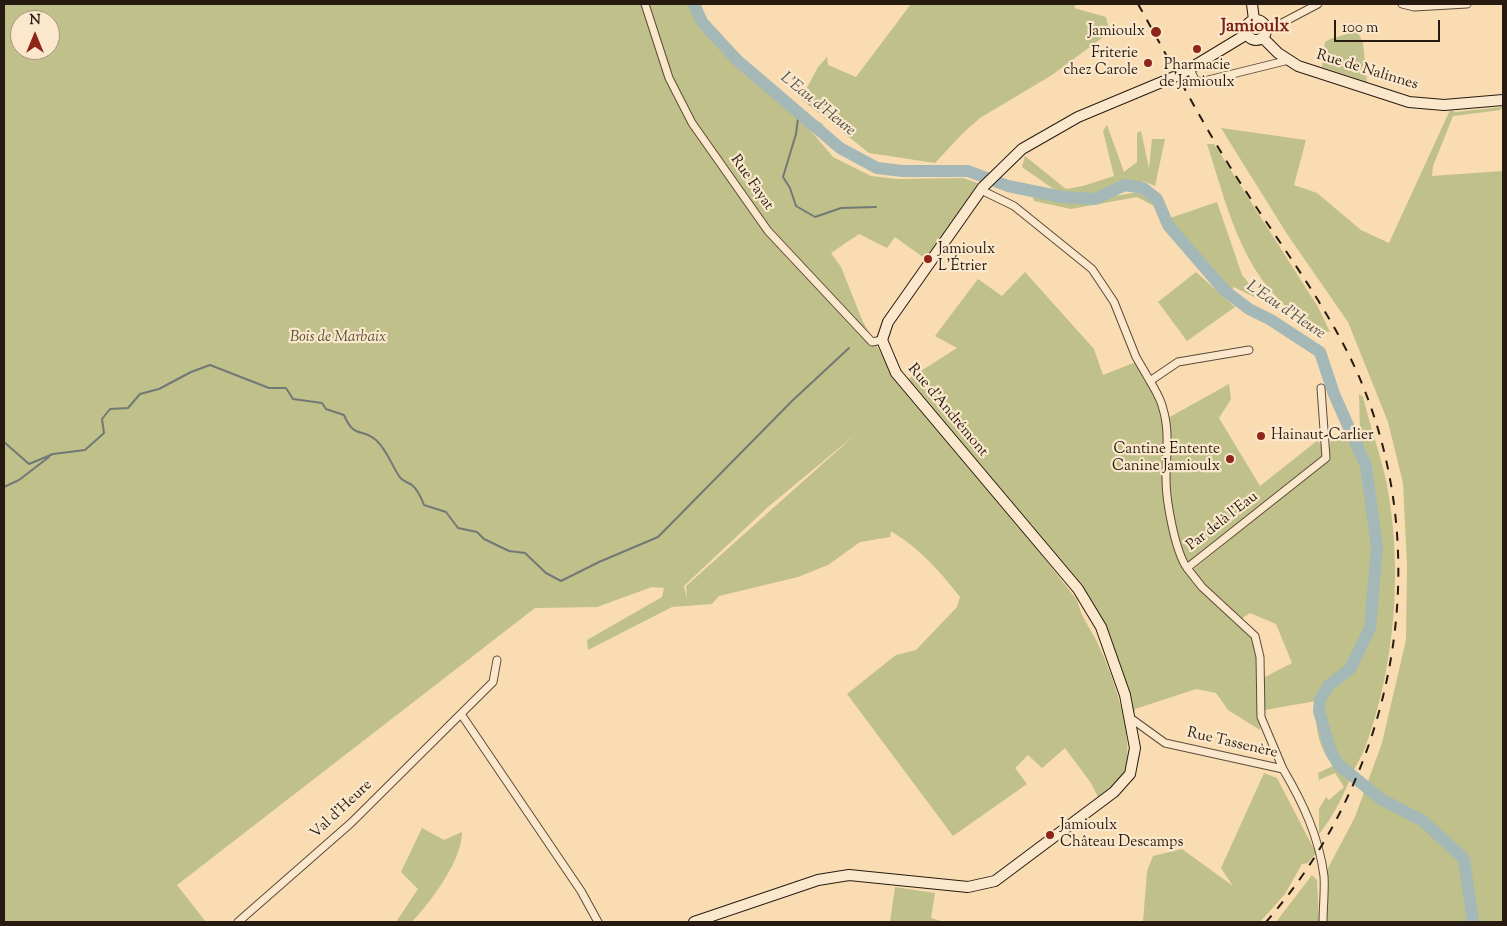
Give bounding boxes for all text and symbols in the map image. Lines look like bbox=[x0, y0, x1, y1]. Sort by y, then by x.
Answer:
north arrow bbox=[10, 10, 60, 60]
scale bar bbox=[1337, 10, 1443, 42]
text: N bbox=[29, 11, 41, 31]
district label: Jamioulx bbox=[1221, 17, 1289, 39]
text: 100 m bbox=[1342, 18, 1378, 39]
place label: Jamioulx bbox=[1088, 23, 1145, 41]
marker: Jamioulx bbox=[1149, 25, 1163, 39]
marker: Pharmacie de Jamioulx bbox=[1191, 43, 1203, 55]
place label: Friterie chez Carole bbox=[1063, 45, 1138, 80]
street label: Rue de Nalinnes bbox=[1314, 47, 1420, 95]
marker: Friterie chez Carole bbox=[1142, 57, 1154, 69]
place label: Pharmacie de Jamioulx bbox=[1159, 57, 1235, 92]
water label: L'Eau d'Heure bbox=[776, 69, 858, 141]
street label: Rue Fayat bbox=[725, 152, 777, 214]
place label: Jamioulx L'Étrier bbox=[938, 241, 995, 276]
marker: Jamioulx L'Étrier bbox=[922, 253, 934, 265]
water label: L'Eau d'Heure bbox=[1242, 278, 1328, 344]
park label: Bois de Marbaix bbox=[290, 329, 386, 347]
street label: Rue d'Andrémont bbox=[903, 361, 991, 461]
place label: Hainaut-Carlier bbox=[1271, 427, 1374, 445]
marker: Hainaut-Carlier bbox=[1255, 430, 1267, 442]
place label: Cantine Entente Canine Jamioulx bbox=[1112, 441, 1220, 476]
marker: Cantine Entente Canine Jamioulx bbox=[1224, 453, 1236, 465]
street label: Par delà l'Eau bbox=[1184, 489, 1262, 555]
street label: Rue Tassenère bbox=[1185, 725, 1279, 763]
street label: Val d'Heure bbox=[307, 777, 377, 843]
place label: Jamioulx Château Descamps bbox=[1060, 817, 1183, 852]
marker: Jamioulx Château Descamps bbox=[1044, 829, 1056, 841]

